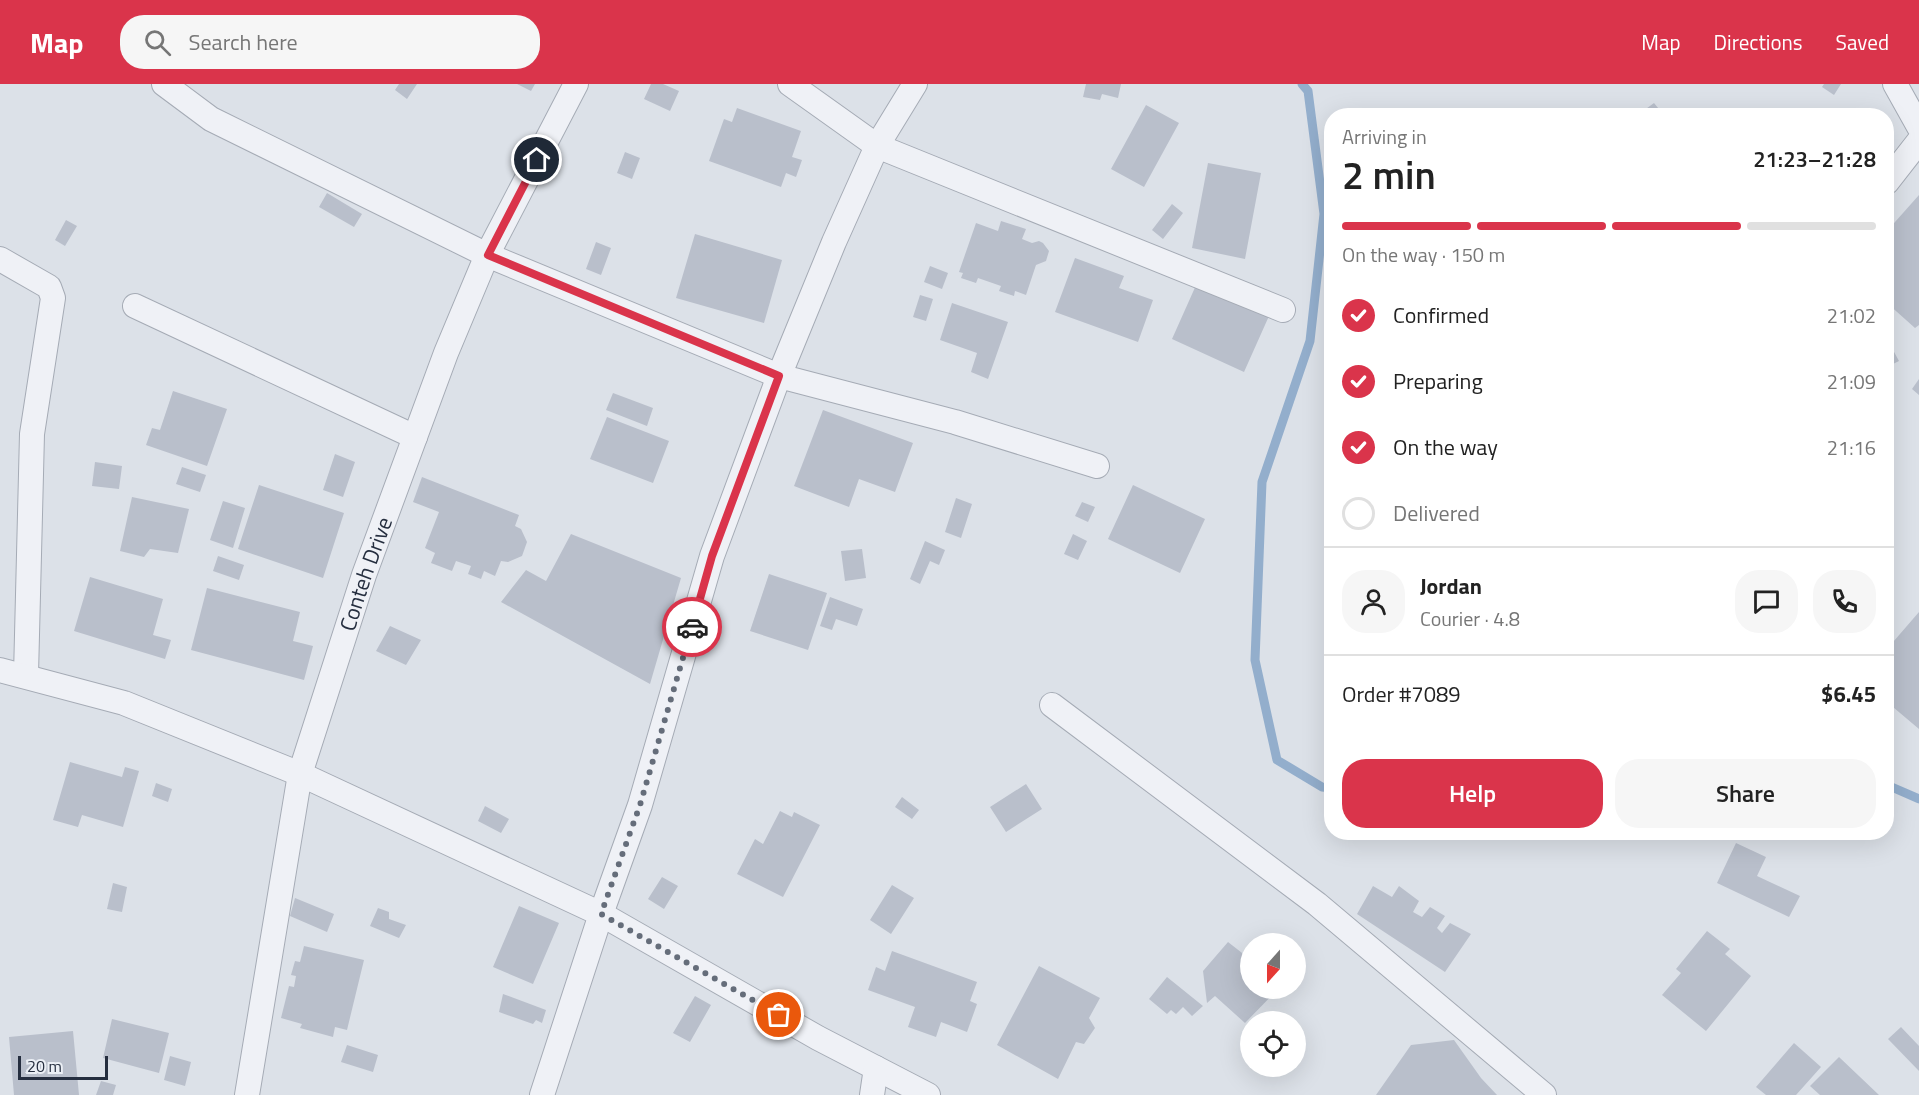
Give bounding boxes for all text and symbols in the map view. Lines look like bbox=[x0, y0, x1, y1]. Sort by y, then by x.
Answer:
search box bbox=[120, 15, 540, 69]
text: Map bbox=[30, 21, 84, 64]
text: Search here bbox=[189, 25, 298, 59]
icon: search bbox=[141, 26, 174, 59]
text: Map bbox=[1641, 26, 1681, 58]
text: Directions bbox=[1714, 26, 1803, 58]
text: Saved bbox=[1836, 26, 1889, 58]
text: Arriving in bbox=[1342, 121, 1427, 152]
pin bbox=[511, 134, 562, 185]
text: 21:23–21:28 bbox=[1753, 142, 1876, 176]
icon: home bbox=[520, 143, 553, 176]
text: 2 min bbox=[1342, 145, 1436, 204]
text: On the way · 150 m bbox=[1342, 239, 1505, 270]
text: Confirmed bbox=[1393, 298, 1489, 332]
icon: check bbox=[1342, 299, 1375, 332]
text: 21:02 bbox=[1827, 300, 1876, 331]
text: Preparing bbox=[1393, 364, 1483, 398]
icon: check bbox=[1342, 365, 1375, 398]
text: 21:09 bbox=[1827, 366, 1876, 397]
text: On the way bbox=[1393, 430, 1498, 464]
icon: check bbox=[1342, 431, 1375, 464]
text: 21:16 bbox=[1827, 432, 1876, 463]
text: Delivered bbox=[1393, 496, 1480, 530]
street label: Conteh Drive bbox=[330, 512, 401, 635]
text: Jordan bbox=[1420, 569, 1482, 603]
button: person bbox=[1342, 570, 1405, 633]
button: chat bbox=[1735, 570, 1798, 633]
button: phone bbox=[1813, 570, 1876, 633]
courier bbox=[662, 597, 722, 657]
text: Courier · 4.8 bbox=[1420, 603, 1520, 634]
icon: car bbox=[676, 611, 709, 644]
text: Order #7089 bbox=[1342, 677, 1461, 711]
text: $6.45 bbox=[1821, 677, 1876, 711]
button: Help bbox=[1342, 759, 1603, 828]
button: Share bbox=[1615, 759, 1876, 828]
north arrow bbox=[1240, 933, 1306, 999]
map controls bbox=[1240, 933, 1306, 1077]
pin bbox=[753, 989, 804, 1040]
icon: bag bbox=[762, 998, 795, 1031]
button: locate bbox=[1240, 1011, 1306, 1077]
scale bar bbox=[18, 1053, 108, 1080]
text: 20 m bbox=[27, 1054, 62, 1078]

